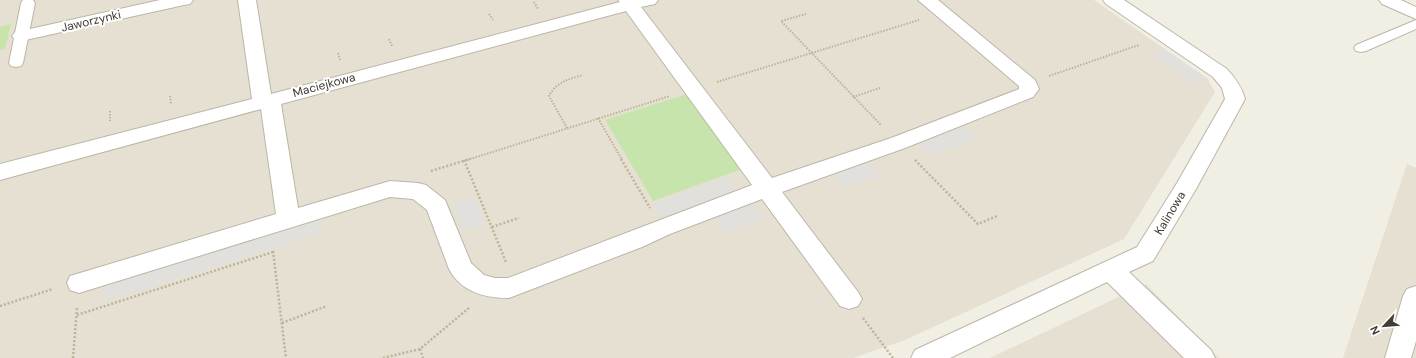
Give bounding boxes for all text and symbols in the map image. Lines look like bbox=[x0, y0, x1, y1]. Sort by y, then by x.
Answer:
street label: Jaworzynki bbox=[60, 6, 123, 36]
street label: Maciejkowa bbox=[291, 69, 357, 101]
street label: Kalinowa bbox=[1151, 188, 1189, 238]
north arrow bbox=[1364, 306, 1404, 346]
text: N bbox=[1367, 324, 1383, 337]

